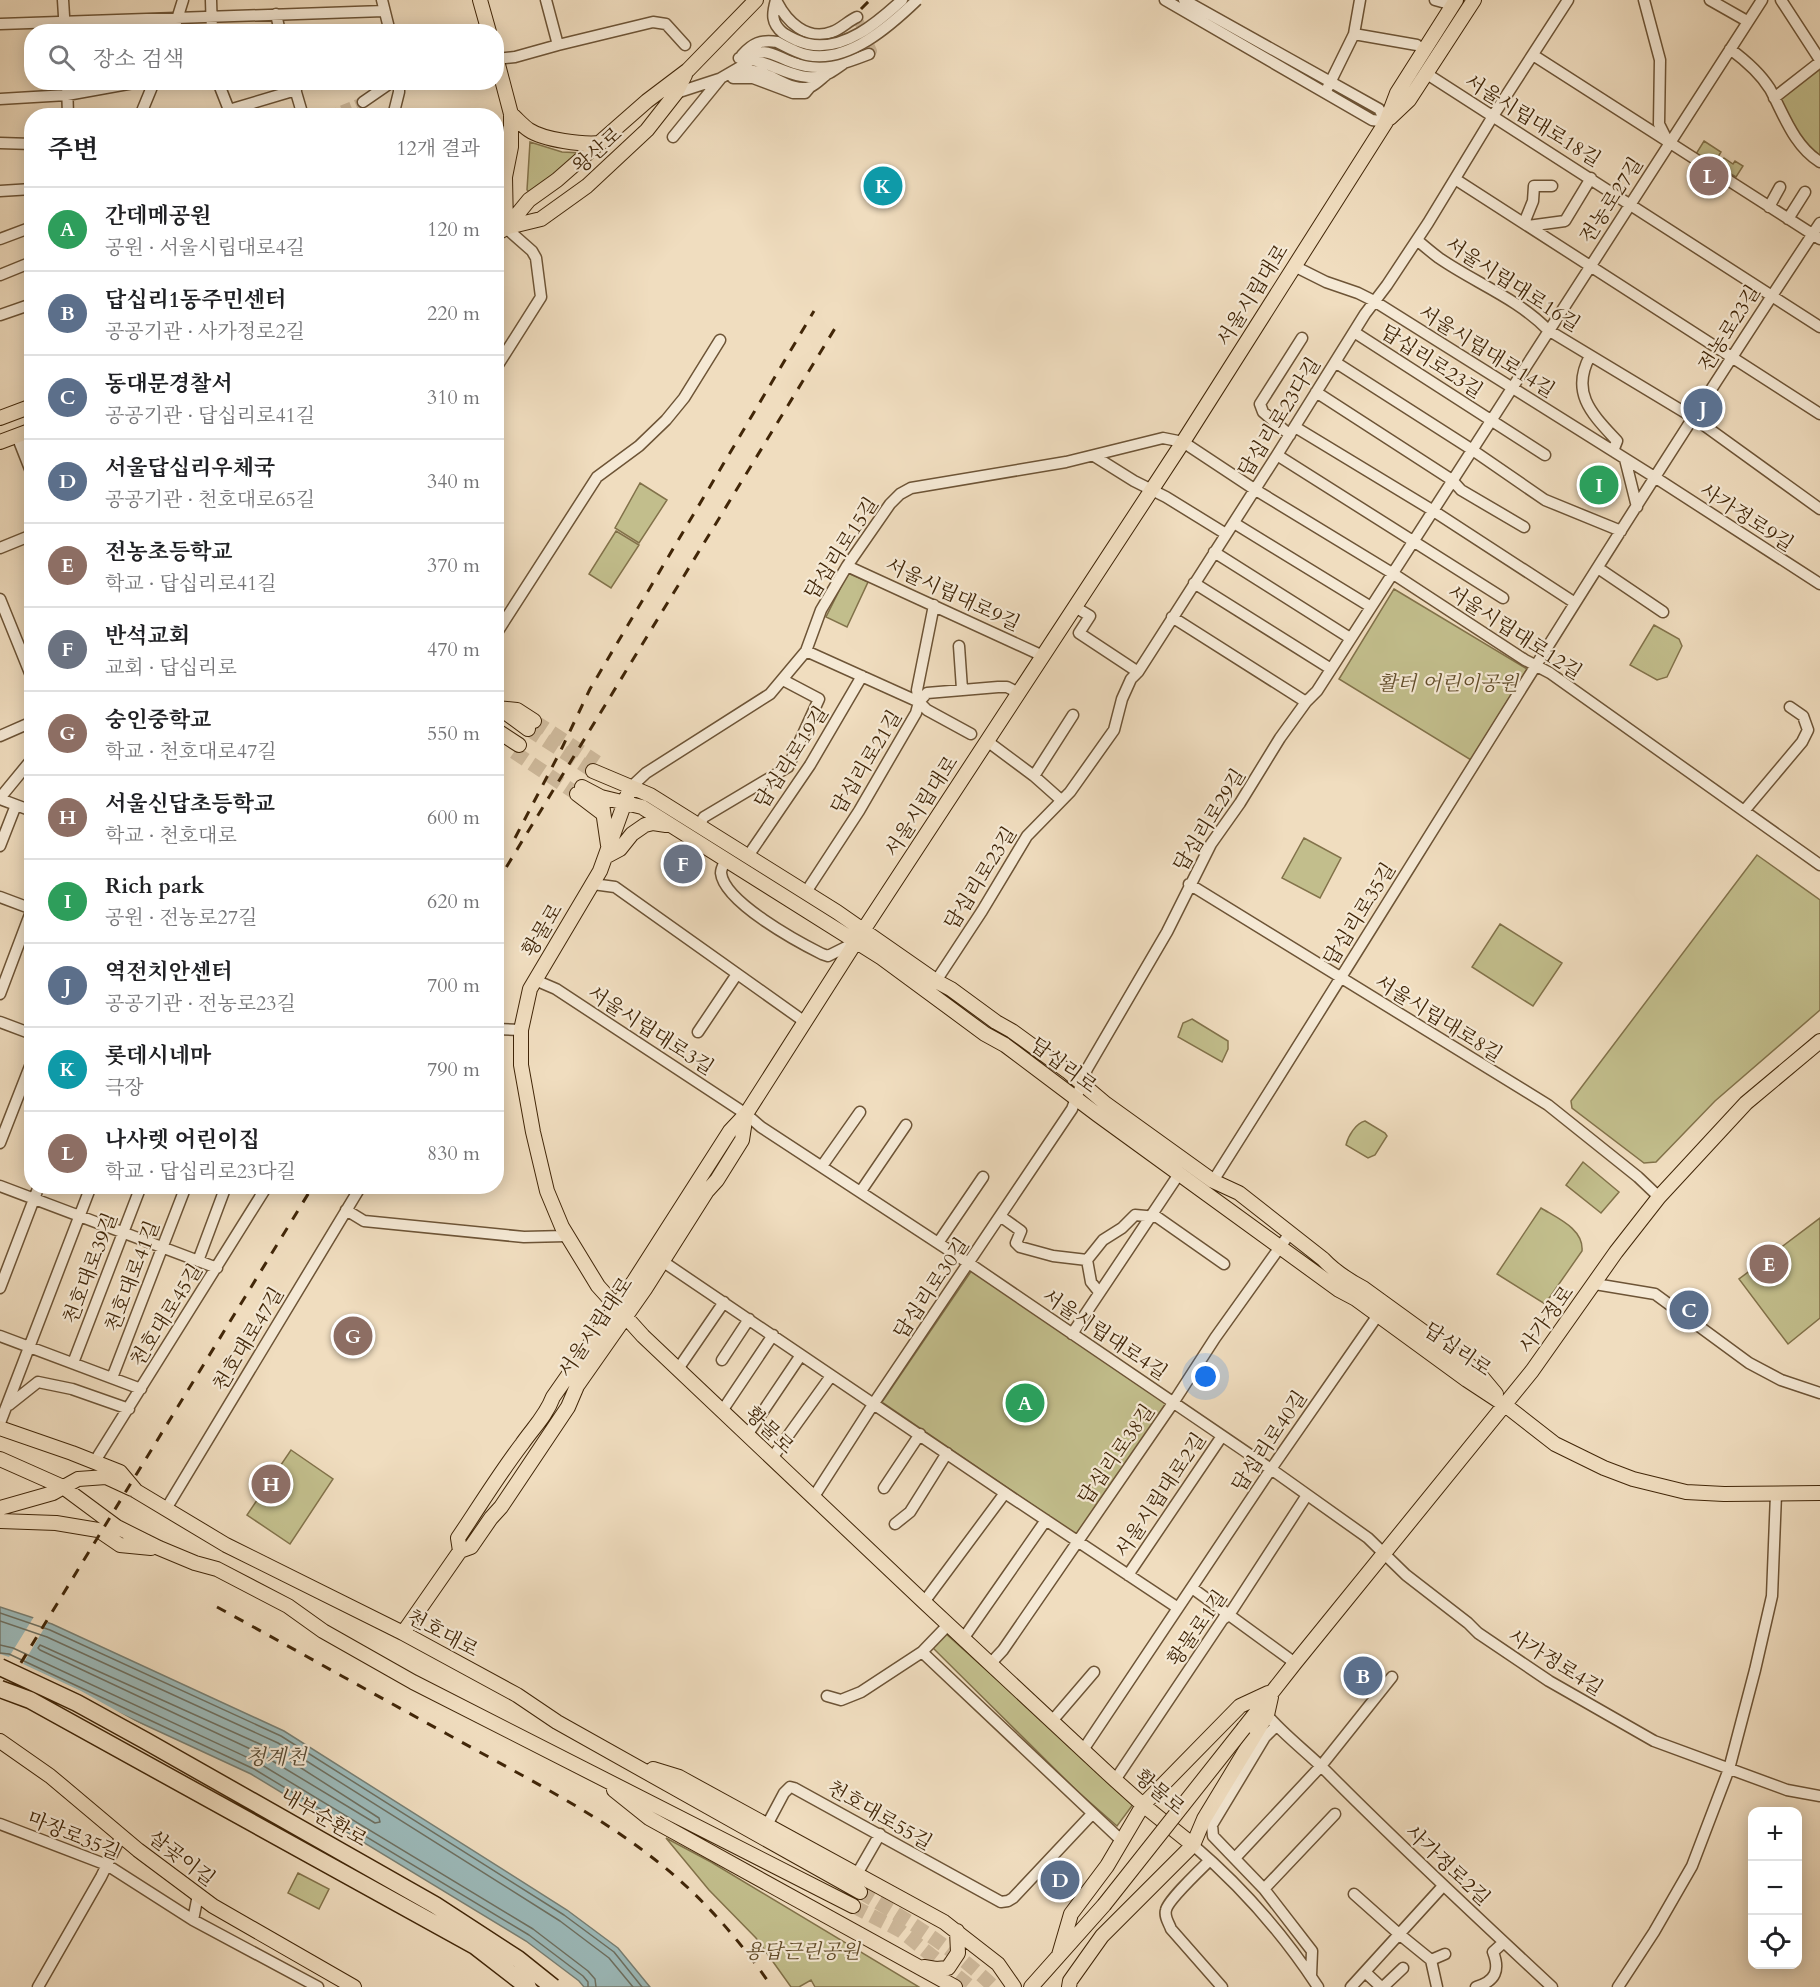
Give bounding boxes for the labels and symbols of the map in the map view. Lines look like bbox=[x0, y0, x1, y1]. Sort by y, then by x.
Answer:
street label: 서울시립대로18길 bbox=[1460, 68, 1606, 173]
street label: 왕산로 bbox=[567, 121, 628, 180]
street label: 전농로27길 bbox=[1573, 152, 1649, 249]
pin: L bbox=[1690, 154, 1728, 198]
pin: K bbox=[864, 164, 902, 208]
street label: 서울시립대로16길 bbox=[1440, 231, 1585, 338]
street label: 서울시립대로 bbox=[1210, 239, 1295, 352]
street label: 전농로23길 bbox=[1692, 280, 1767, 377]
street label: 서울시립대로14길 bbox=[1414, 299, 1560, 404]
street label: 답십리로23길 bbox=[1375, 318, 1488, 405]
street label: 답십리로23다길 bbox=[1232, 352, 1327, 482]
pin: J bbox=[1684, 386, 1722, 430]
pin: I bbox=[1580, 462, 1618, 508]
street label: 사가정로9길 bbox=[1695, 477, 1799, 558]
street label: 답십리로15길 bbox=[798, 492, 885, 605]
street label: 서울시립대로9길 bbox=[881, 551, 1024, 637]
street label: 서울시립대로12길 bbox=[1442, 579, 1587, 686]
park label: 활터 어린이공원 bbox=[1378, 670, 1520, 697]
street label: 답십리로19길 bbox=[748, 701, 835, 814]
street label: 답십리로21길 bbox=[825, 705, 908, 819]
street label: 서울시립대로 bbox=[879, 750, 964, 862]
street label: 답십리로29길 bbox=[1167, 763, 1252, 877]
street label: 답십리로23길 bbox=[938, 821, 1023, 935]
pin: F bbox=[664, 842, 702, 886]
street label: 답십리로35길 bbox=[1317, 857, 1402, 971]
street label: 황물로 bbox=[516, 898, 569, 962]
street label: 서울시립대로8길 bbox=[1370, 968, 1508, 1068]
street label: 서울시립대로3길 bbox=[582, 979, 719, 1081]
street label: 답십리로 bbox=[1025, 1031, 1103, 1099]
street label: 천호대로39길 bbox=[57, 1209, 124, 1328]
street label: 천호대로41길 bbox=[99, 1217, 166, 1336]
street label: 답십리로30길 bbox=[887, 1232, 975, 1344]
pin: E bbox=[1750, 1242, 1788, 1286]
street label: 천호대로45길 bbox=[124, 1258, 209, 1372]
street label: 서울시립대로 bbox=[552, 1272, 639, 1383]
street label: 사가정로 bbox=[1513, 1280, 1580, 1358]
street label: 천호대로47길 bbox=[207, 1282, 290, 1396]
street label: 서울시립대로4길 bbox=[1037, 1283, 1173, 1386]
pin: C bbox=[1670, 1288, 1708, 1332]
pin: G bbox=[334, 1314, 372, 1358]
street label: 답십리로 bbox=[1418, 1316, 1497, 1383]
your location bbox=[1191, 1362, 1220, 1391]
pin: A bbox=[1006, 1380, 1044, 1426]
street label: 답십리로40길 bbox=[1225, 1385, 1313, 1497]
street label: 답십리로38길 bbox=[1072, 1399, 1161, 1510]
street label: 황물로 bbox=[739, 1401, 800, 1460]
street label: 서울시립대로2길 bbox=[1109, 1427, 1212, 1563]
pin: H bbox=[252, 1462, 290, 1506]
street label: 황물로1길 bbox=[1161, 1585, 1234, 1672]
street label: 천호대로 bbox=[402, 1603, 483, 1664]
street label: 사가정로4길 bbox=[1503, 1623, 1608, 1702]
pin: B bbox=[1344, 1654, 1382, 1698]
water label: 청계천 bbox=[246, 1743, 308, 1772]
street label: 황물로 bbox=[1129, 1763, 1191, 1821]
street label: 천호대로55길 bbox=[822, 1774, 937, 1856]
street label: 내부순환로 bbox=[275, 1782, 372, 1853]
street label: 마장로35길 bbox=[23, 1805, 124, 1866]
street label: 사가정로2길 bbox=[1399, 1819, 1496, 1912]
street label: 살곶이길 bbox=[143, 1824, 221, 1892]
pin: D bbox=[1040, 1858, 1080, 1902]
park label: 용답근린공원 bbox=[744, 1938, 862, 1965]

